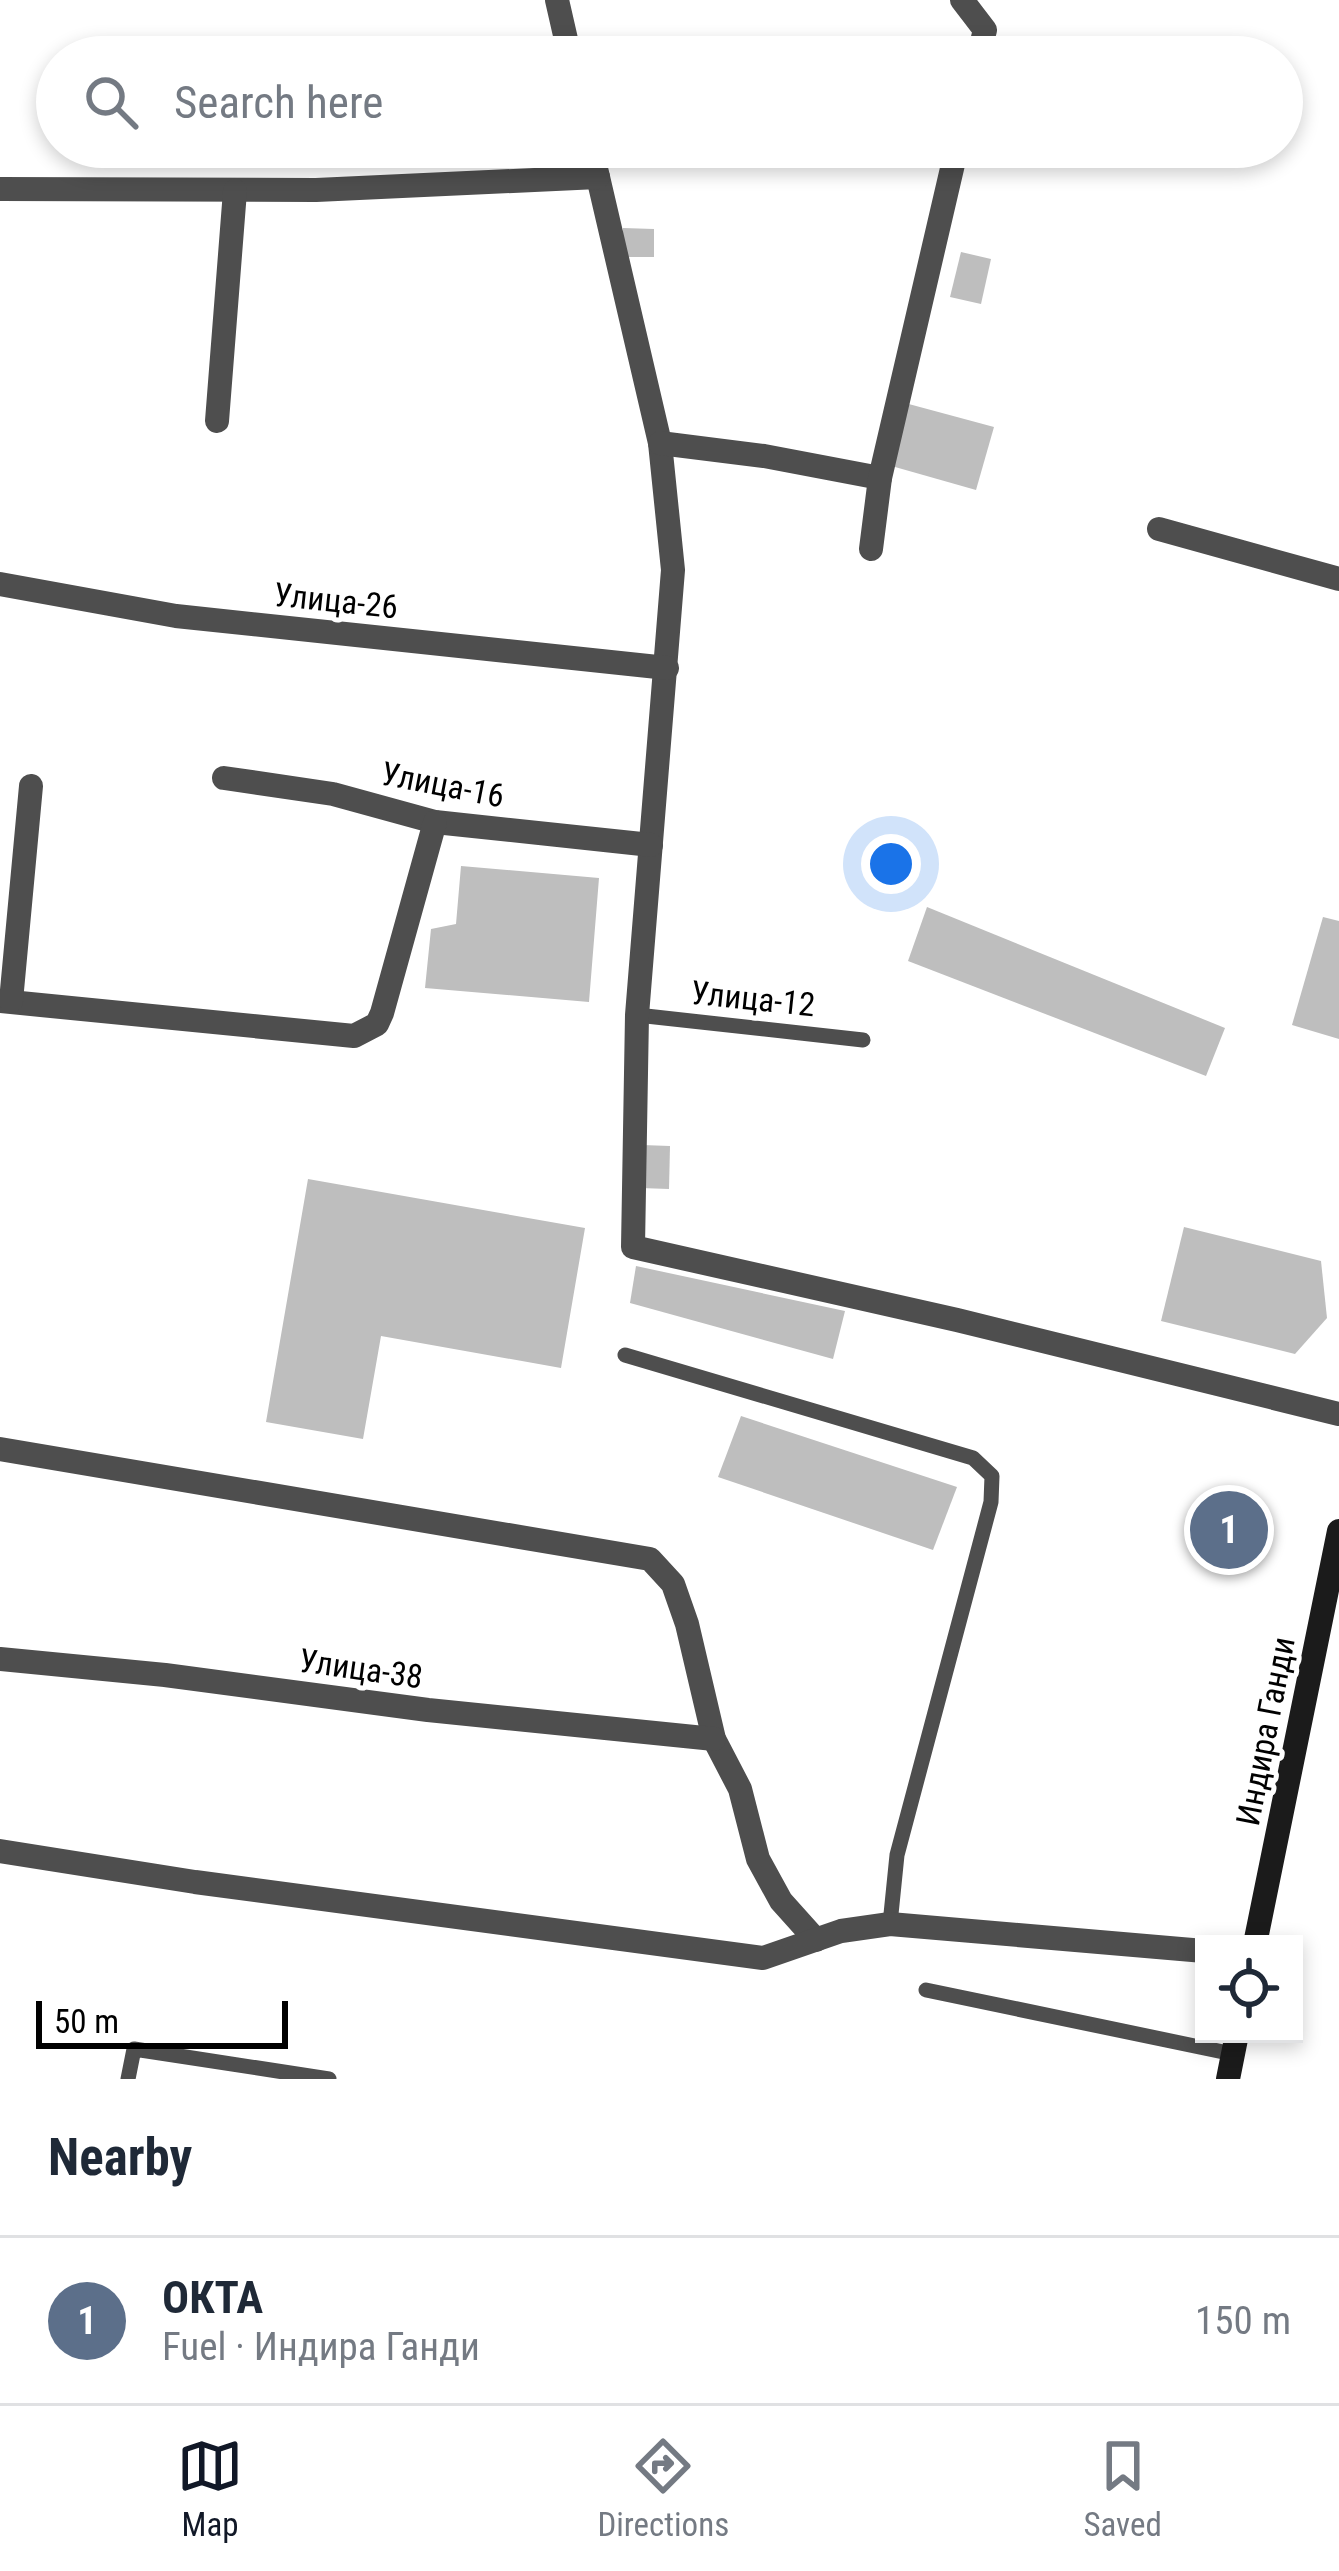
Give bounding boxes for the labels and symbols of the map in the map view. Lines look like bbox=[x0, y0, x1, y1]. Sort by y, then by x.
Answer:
street label: Улица-26 bbox=[272, 575, 400, 626]
street label: Улица-16 bbox=[378, 753, 508, 816]
your location bbox=[861, 834, 921, 894]
street label: Улица-12 bbox=[689, 973, 817, 1024]
pin: 1 bbox=[1190, 1485, 1268, 1575]
street label: Индира Ганди bbox=[1228, 1634, 1303, 1829]
street label: Улица-38 bbox=[297, 1641, 425, 1696]
scale bar bbox=[36, 1995, 288, 2048]

